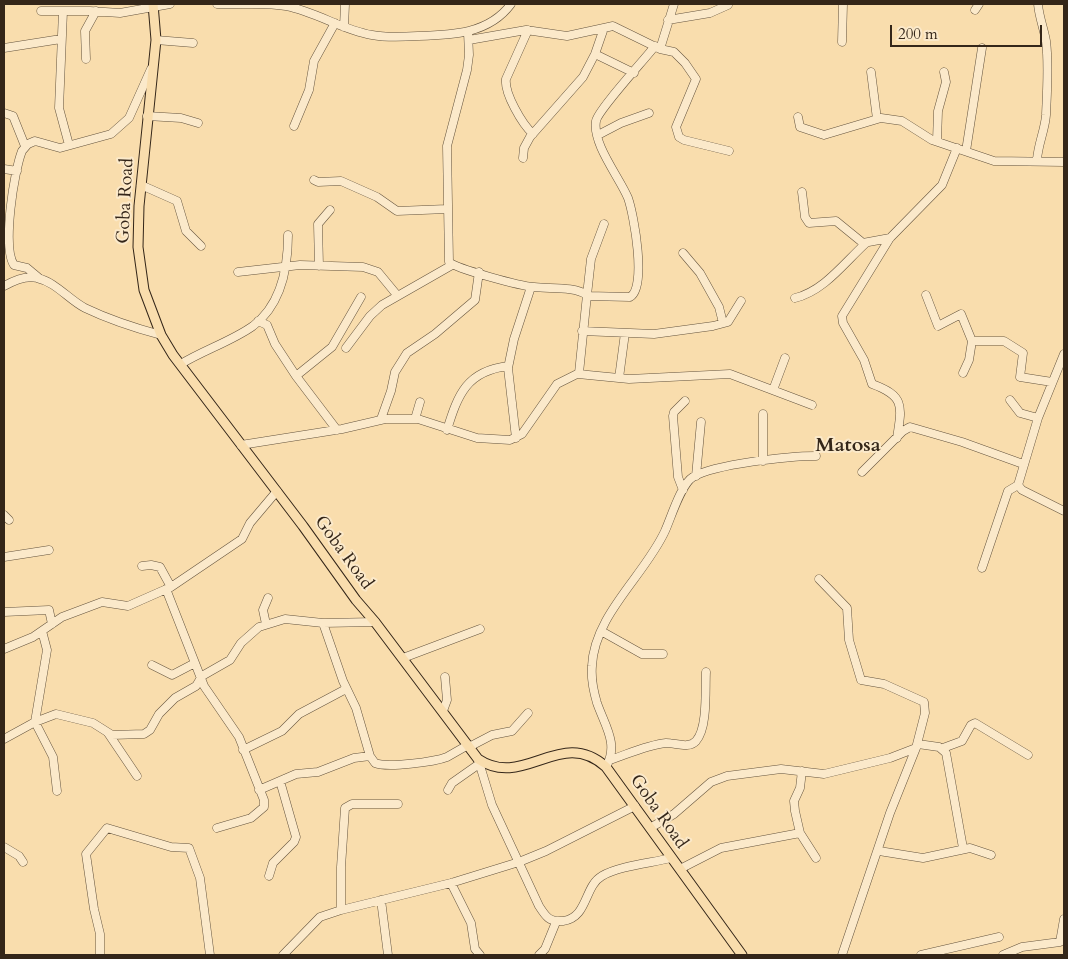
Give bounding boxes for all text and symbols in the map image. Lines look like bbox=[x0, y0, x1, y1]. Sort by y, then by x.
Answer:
scale bar bbox=[893, 15, 1046, 47]
text: 200 m bbox=[898, 24, 938, 44]
street label: Goba Road bbox=[113, 158, 139, 244]
district label: Matosa bbox=[815, 434, 881, 458]
street label: Goba Road bbox=[309, 512, 377, 594]
street label: Goba Road bbox=[625, 771, 691, 853]

